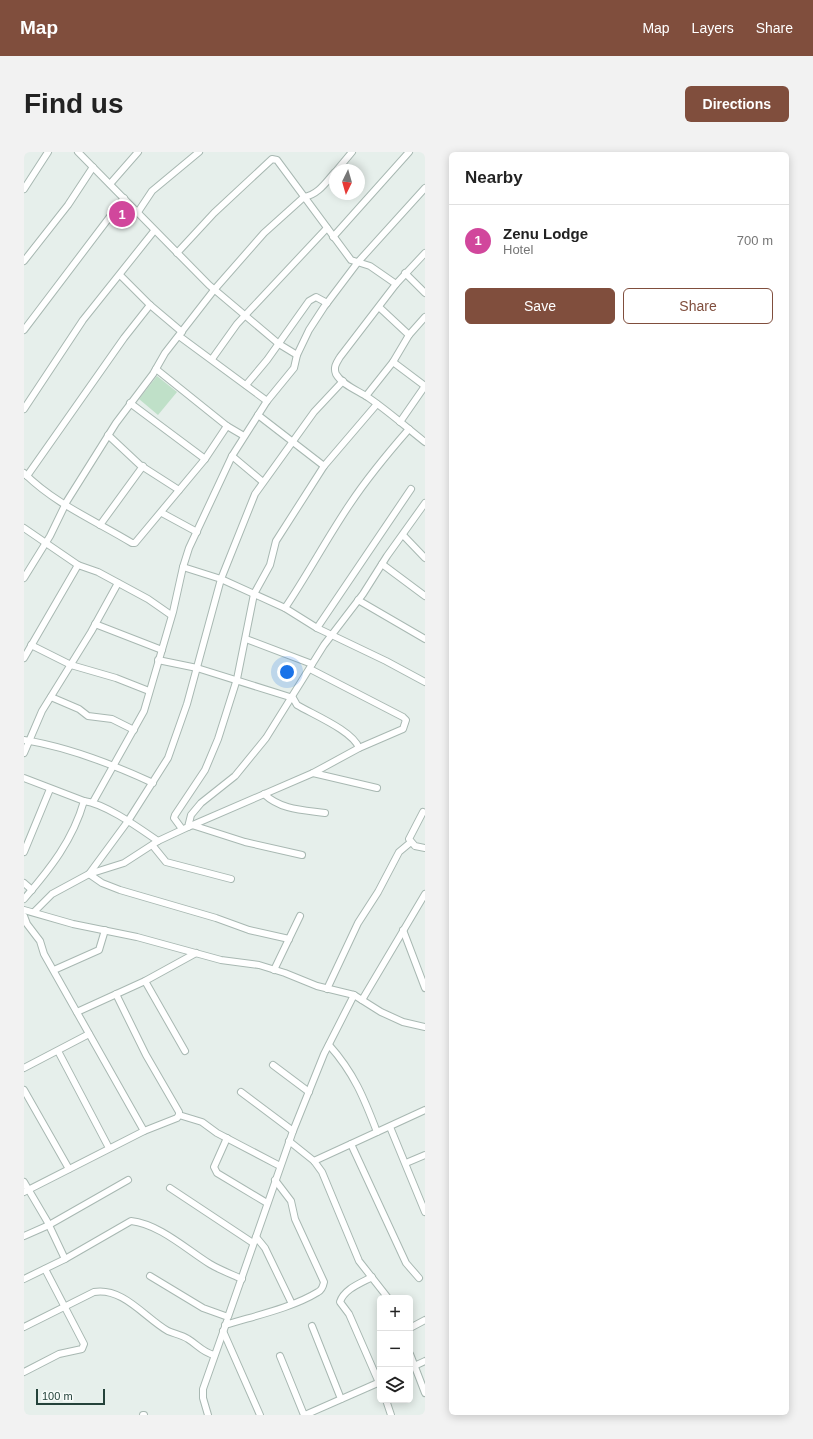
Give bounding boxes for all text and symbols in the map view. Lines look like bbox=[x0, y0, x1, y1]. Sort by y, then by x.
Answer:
text: Map bbox=[20, 17, 58, 38]
text: Map bbox=[642, 20, 670, 36]
text: Layers bbox=[692, 20, 734, 36]
text: Share bbox=[756, 20, 793, 36]
button: Directions bbox=[685, 86, 789, 122]
text: Find us bbox=[24, 88, 124, 119]
north arrow bbox=[329, 164, 365, 200]
text: Nearby bbox=[465, 168, 523, 187]
pin: 1 bbox=[109, 199, 135, 229]
text: Zenu Lodge bbox=[503, 225, 588, 242]
text: 1 bbox=[474, 233, 482, 248]
text: 700 m bbox=[737, 233, 773, 248]
text: Hotel bbox=[503, 242, 533, 257]
button: Save bbox=[465, 288, 615, 324]
button: Share bbox=[623, 288, 773, 324]
your location bbox=[277, 662, 297, 682]
map controls bbox=[377, 1295, 413, 1403]
button: + bbox=[377, 1295, 413, 1331]
button: − bbox=[377, 1331, 413, 1367]
button: layers bbox=[377, 1367, 413, 1403]
scale bar bbox=[36, 1387, 105, 1406]
text: 100 m bbox=[42, 1390, 73, 1402]

